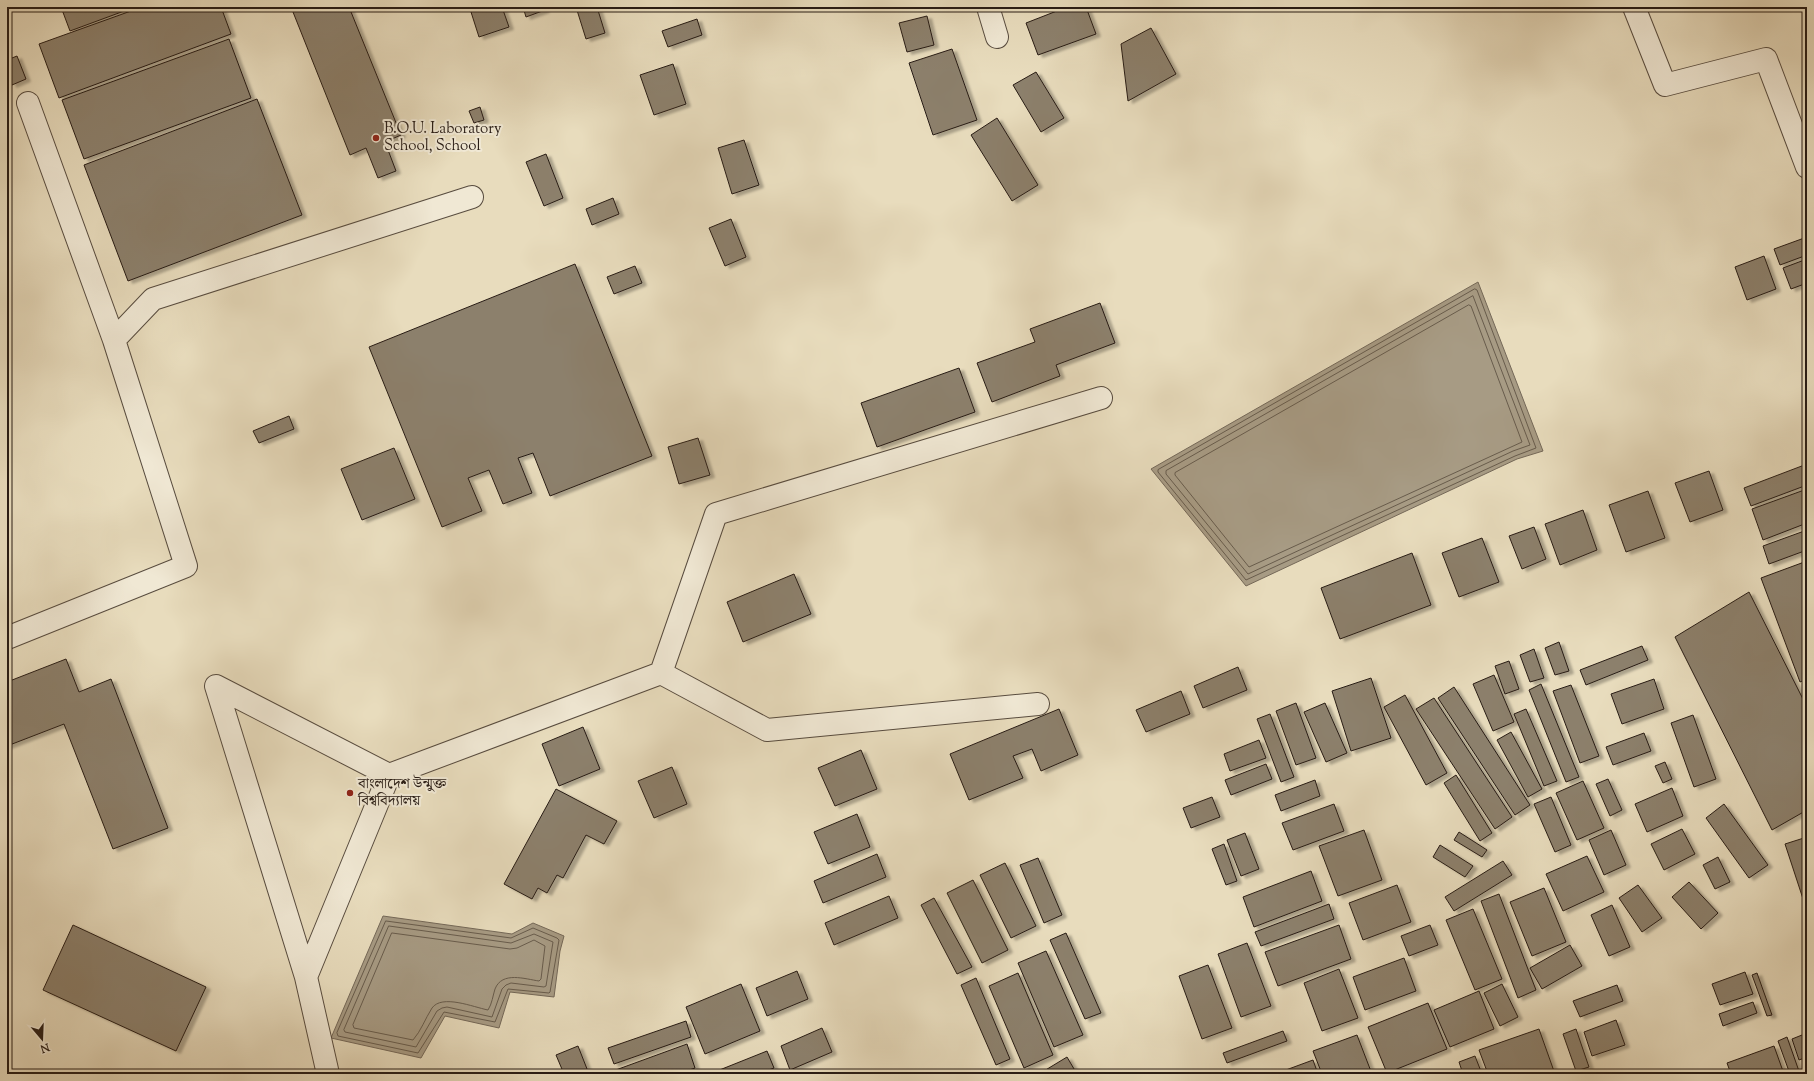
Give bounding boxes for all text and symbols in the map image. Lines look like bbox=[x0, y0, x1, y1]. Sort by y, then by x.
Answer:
place label: B.O.U. Laboratory School, School bbox=[384, 119, 502, 157]
marker: B.O.U. Laboratory School, School bbox=[371, 133, 381, 143]
place label: বাংলাদেশ উন্মুক্ত বিশ্ববিদ্যালয় bbox=[357, 774, 447, 812]
marker: বাংলাদেশ উন্মুক্ত বিশ্ববিদ্যালয় bbox=[345, 788, 355, 798]
north arrow bbox=[22, 1019, 62, 1059]
text: N bbox=[38, 1038, 53, 1057]

